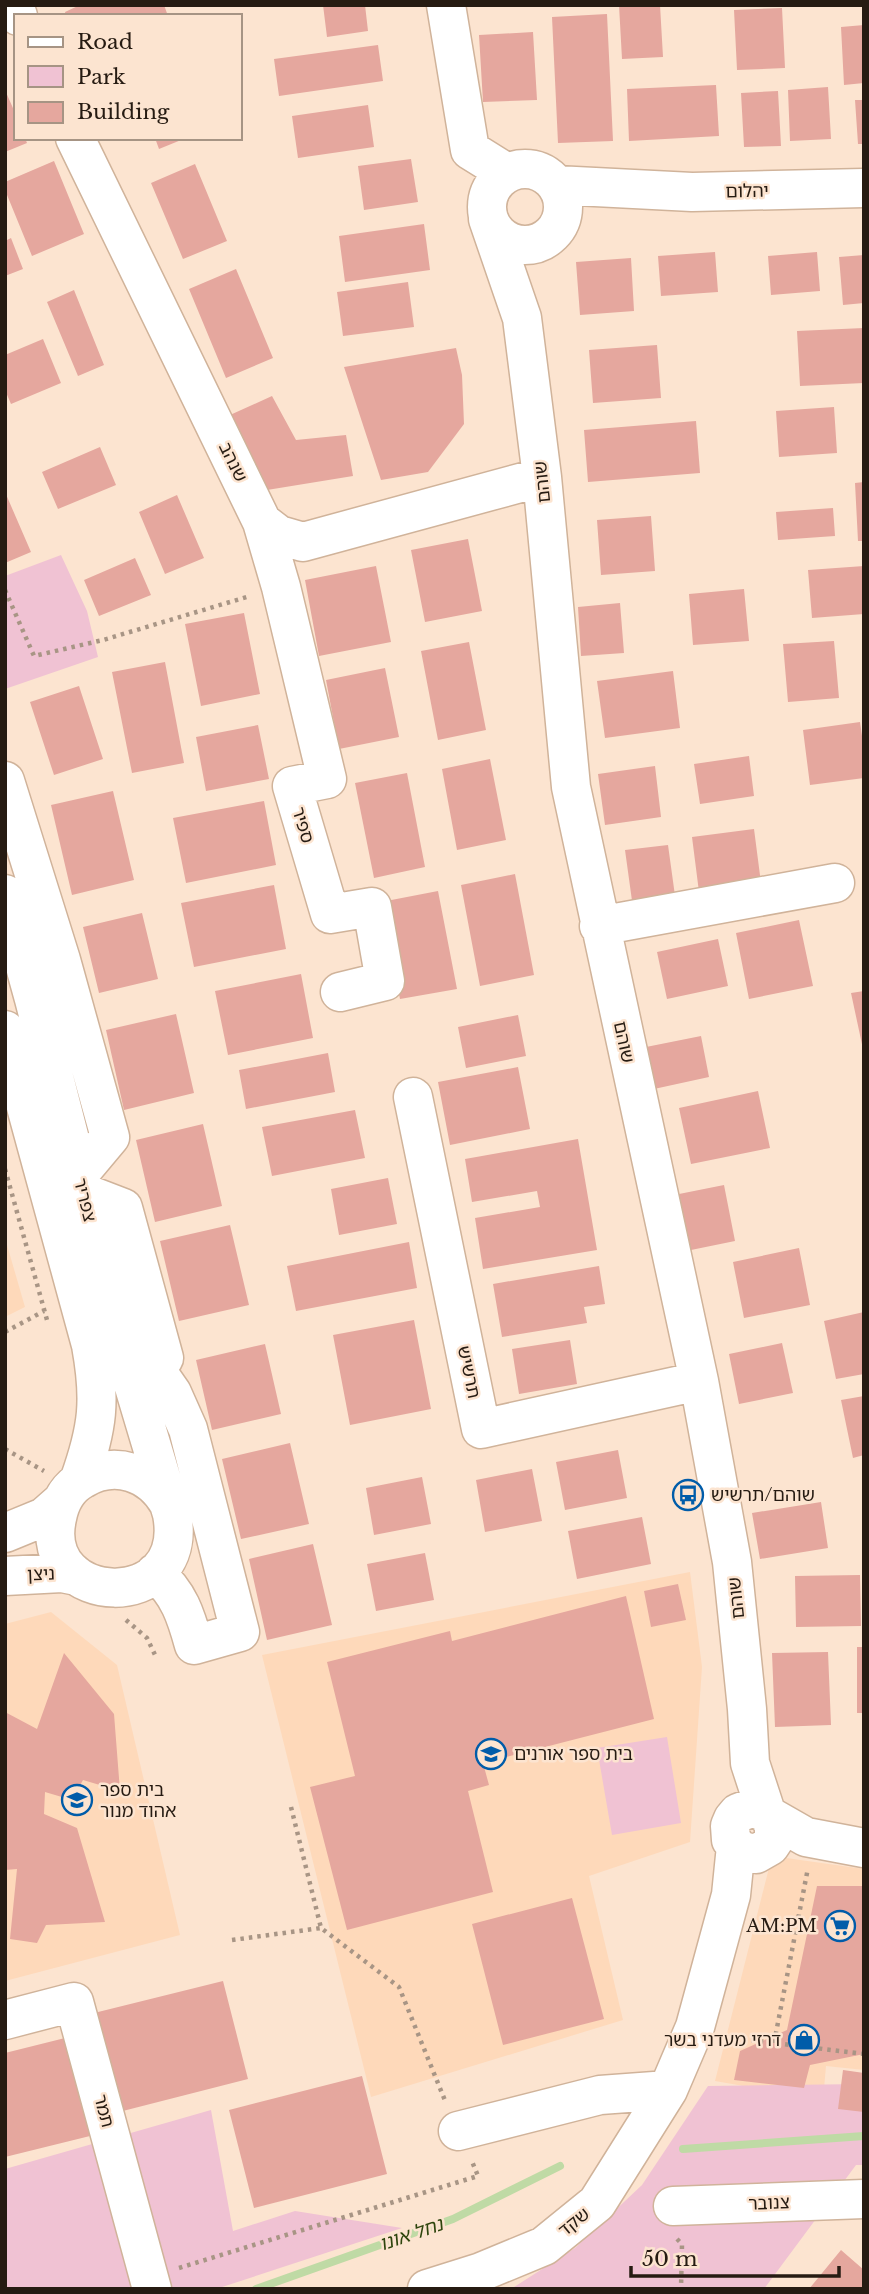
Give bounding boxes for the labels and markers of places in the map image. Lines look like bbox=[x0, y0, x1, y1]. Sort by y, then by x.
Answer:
bus stop icon: שוהם/תרשיש bbox=[671, 1478, 705, 1512]
place label: שוהם/תרשיש bbox=[711, 1484, 815, 1506]
school or university icon: בית ספר אורנים bbox=[474, 1737, 508, 1771]
place label: בית ספר אורנים bbox=[514, 1743, 633, 1765]
place label: בית ספר אהוד מנור bbox=[100, 1779, 176, 1822]
school or university icon: בית ספר אהוד מנור bbox=[60, 1783, 94, 1817]
supermarket icon: AM:PM bbox=[823, 1909, 857, 1943]
place label: AM:PM bbox=[745, 1915, 817, 1937]
shop icon: דרזי מעדני בשר bbox=[787, 2023, 821, 2057]
place label: דרזי מעדני בשר bbox=[664, 2029, 781, 2051]

